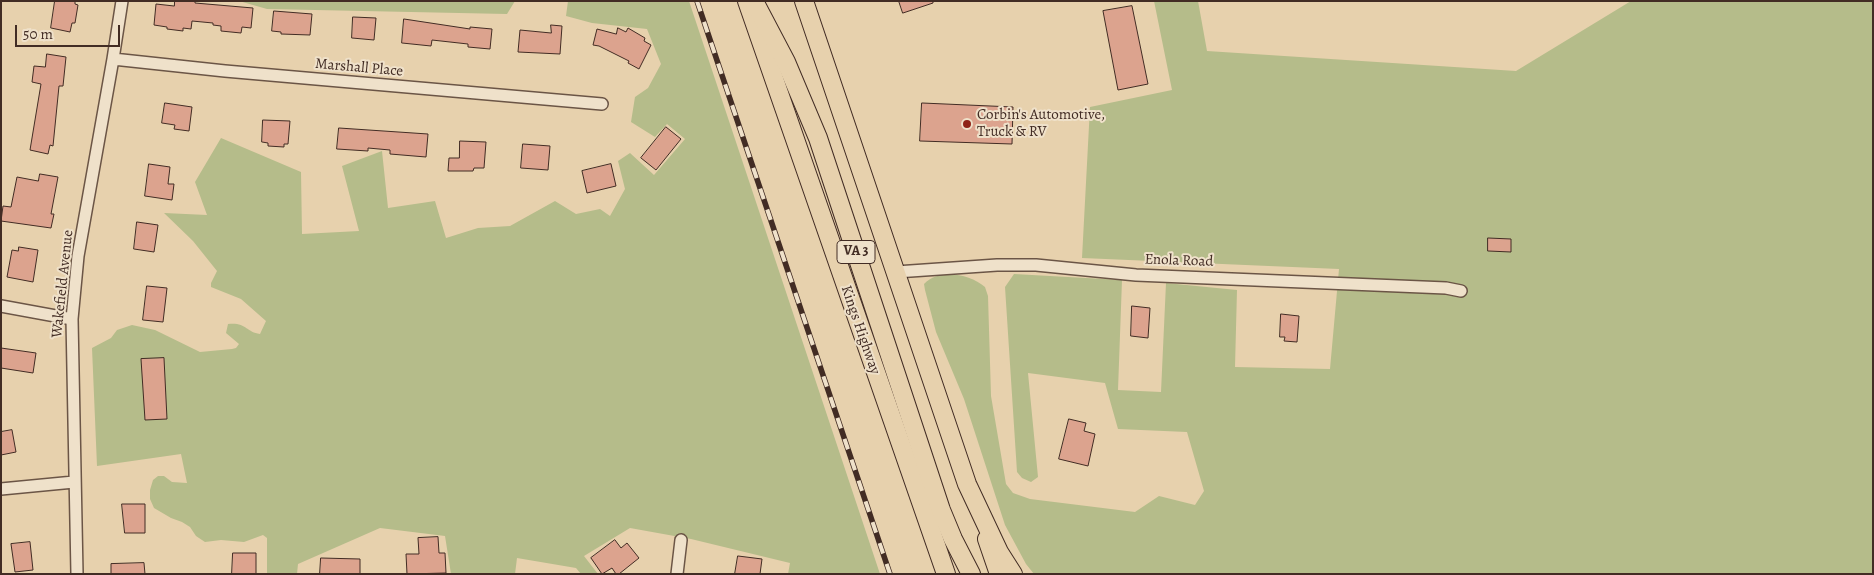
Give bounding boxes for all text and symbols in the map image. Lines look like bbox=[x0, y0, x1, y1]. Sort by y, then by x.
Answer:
scale bar bbox=[18, 15, 122, 47]
text: 50 m bbox=[23, 24, 53, 44]
street label: Marshall Place bbox=[314, 55, 404, 81]
place label: Corbin's Automotive, Truck & RV bbox=[977, 106, 1105, 141]
marker: Corbin's Automotive, Truck & RV bbox=[961, 118, 973, 130]
street label: Wakefield Avenue bbox=[48, 229, 78, 339]
road number: VA 3 bbox=[837, 240, 875, 264]
street label: Enola Road bbox=[1144, 251, 1214, 271]
street label: Kings Highway bbox=[836, 283, 884, 377]

